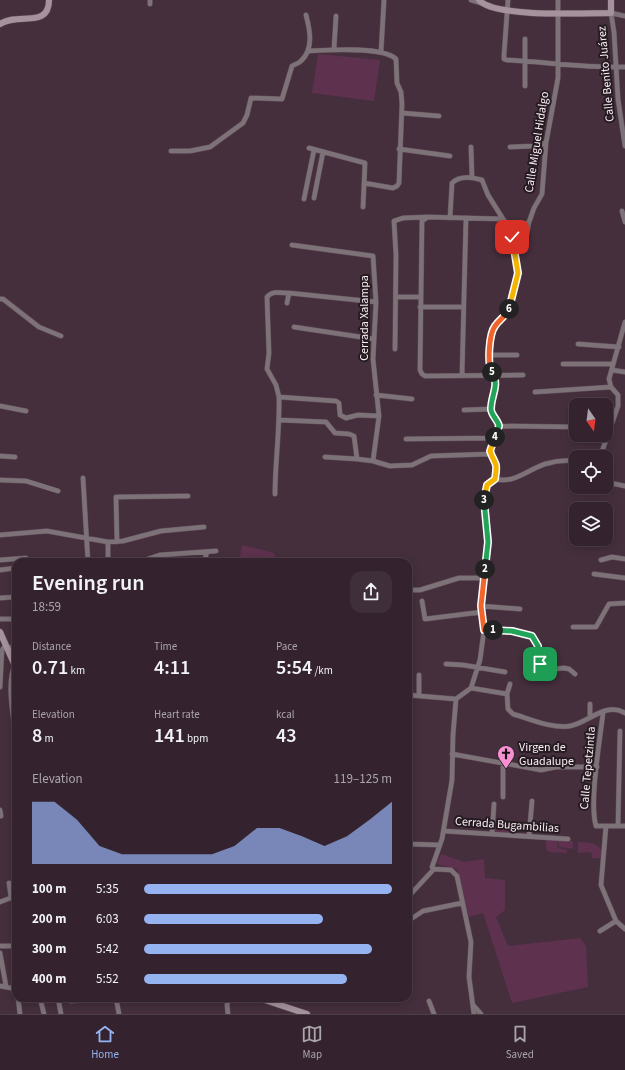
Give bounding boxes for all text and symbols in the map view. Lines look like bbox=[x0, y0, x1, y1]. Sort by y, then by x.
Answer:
street label: Calle Benito Juárez bbox=[593, 25, 619, 123]
street label: Calle Miguel Hidalgo bbox=[521, 90, 553, 194]
pin bbox=[495, 220, 529, 254]
icon: check bbox=[501, 226, 523, 248]
street label: Cerrada Xalampa bbox=[356, 275, 373, 361]
pin: 6 bbox=[499, 299, 519, 319]
text: 6 bbox=[506, 301, 512, 316]
pin: 5 bbox=[482, 362, 502, 382]
text: 5 bbox=[489, 364, 495, 379]
north arrow bbox=[569, 398, 613, 442]
map controls bbox=[569, 398, 613, 546]
pin: 4 bbox=[485, 427, 505, 447]
text: 4 bbox=[492, 429, 498, 444]
button: locate bbox=[569, 450, 613, 494]
pin: 3 bbox=[474, 490, 494, 510]
text: 3 bbox=[481, 492, 487, 507]
button: layers bbox=[569, 502, 613, 546]
pin: 2 bbox=[475, 559, 495, 579]
text: 2 bbox=[482, 561, 488, 576]
text: Evening run bbox=[32, 567, 145, 599]
button: share bbox=[350, 571, 392, 613]
text: 18:59 bbox=[32, 598, 61, 616]
pin: 1 bbox=[483, 620, 503, 640]
text: 1 bbox=[490, 622, 496, 637]
text: Distance bbox=[32, 639, 71, 654]
text: Time bbox=[154, 639, 177, 654]
text: Pace bbox=[276, 639, 298, 654]
pin bbox=[523, 647, 557, 681]
icon: arrive bbox=[529, 653, 551, 675]
text: 0.71 bbox=[32, 654, 68, 682]
text: 4:11 bbox=[154, 654, 190, 682]
text: 5:54 bbox=[276, 654, 312, 682]
text: km bbox=[68, 663, 85, 678]
text: /km bbox=[312, 663, 333, 678]
text: Elevation bbox=[32, 707, 75, 722]
text: Heart rate bbox=[154, 707, 200, 722]
text: kcal bbox=[276, 707, 295, 722]
text: 8 bbox=[32, 722, 42, 750]
text: 141 bbox=[154, 722, 185, 750]
text: 43 bbox=[276, 722, 297, 750]
street label: Calle Tepetzintla bbox=[576, 726, 600, 810]
text: m bbox=[42, 731, 54, 746]
text: bpm bbox=[185, 731, 208, 746]
place label: Virgen de Guadalupe bbox=[519, 739, 574, 770]
church icon: Virgen de Guadalupe bbox=[496, 744, 516, 769]
text: Elevation bbox=[32, 770, 83, 788]
text: 119–125 m bbox=[334, 770, 392, 788]
street label: Cerrada Bugambilias bbox=[454, 813, 560, 837]
text: 100 m bbox=[32, 880, 66, 898]
text: 5:35 bbox=[96, 880, 119, 898]
text: 200 m bbox=[32, 910, 66, 928]
text: 6:03 bbox=[96, 910, 119, 928]
text: 300 m bbox=[32, 940, 66, 958]
text: 5:42 bbox=[96, 940, 119, 958]
text: 400 m bbox=[32, 970, 66, 988]
text: 5:52 bbox=[96, 970, 119, 988]
tab: Home bbox=[91, 1023, 119, 1062]
tab: Map bbox=[301, 1023, 323, 1062]
tab: Saved bbox=[506, 1023, 534, 1062]

